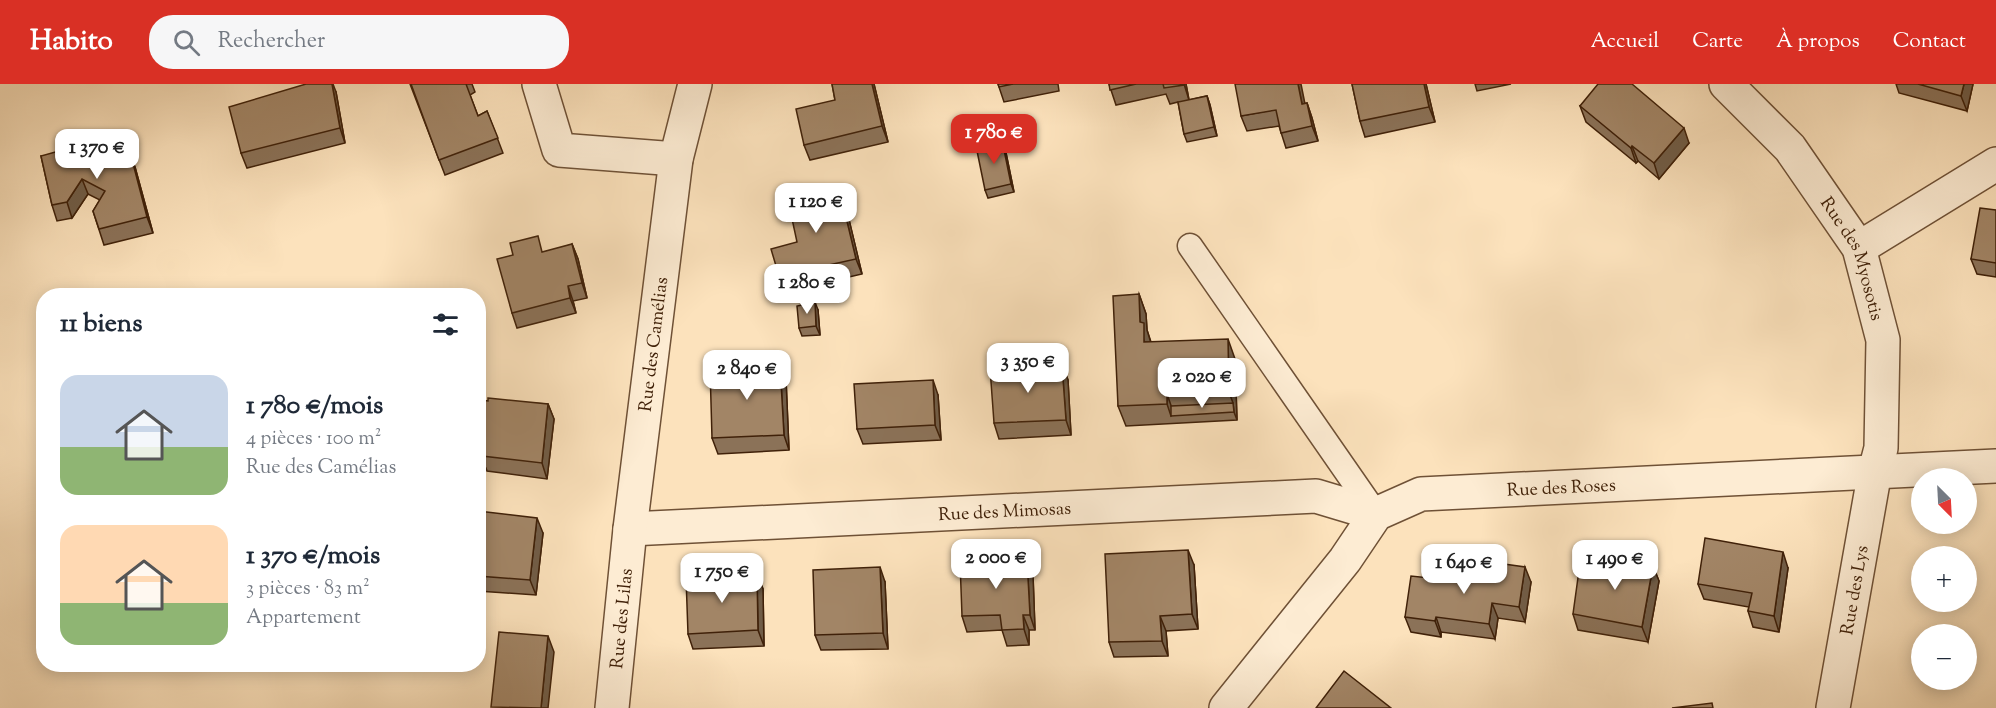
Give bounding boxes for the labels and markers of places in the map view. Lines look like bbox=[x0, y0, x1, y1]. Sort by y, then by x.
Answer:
pin: 1 780 € bbox=[939, 114, 1049, 165]
pin: 1 370 € bbox=[42, 129, 152, 180]
pin: 1 120 € bbox=[761, 183, 871, 234]
pin: 1 280 € bbox=[752, 264, 862, 315]
pin: 3 350 € bbox=[973, 343, 1083, 394]
pin: 2 840 € bbox=[692, 350, 802, 401]
pin: 2 020 € bbox=[1147, 358, 1257, 409]
pin: 2 000 € bbox=[941, 539, 1051, 590]
pin: 1 490 € bbox=[1560, 540, 1670, 591]
pin: 1 640 € bbox=[1409, 544, 1519, 595]
pin: 1 750 € bbox=[667, 553, 777, 604]

